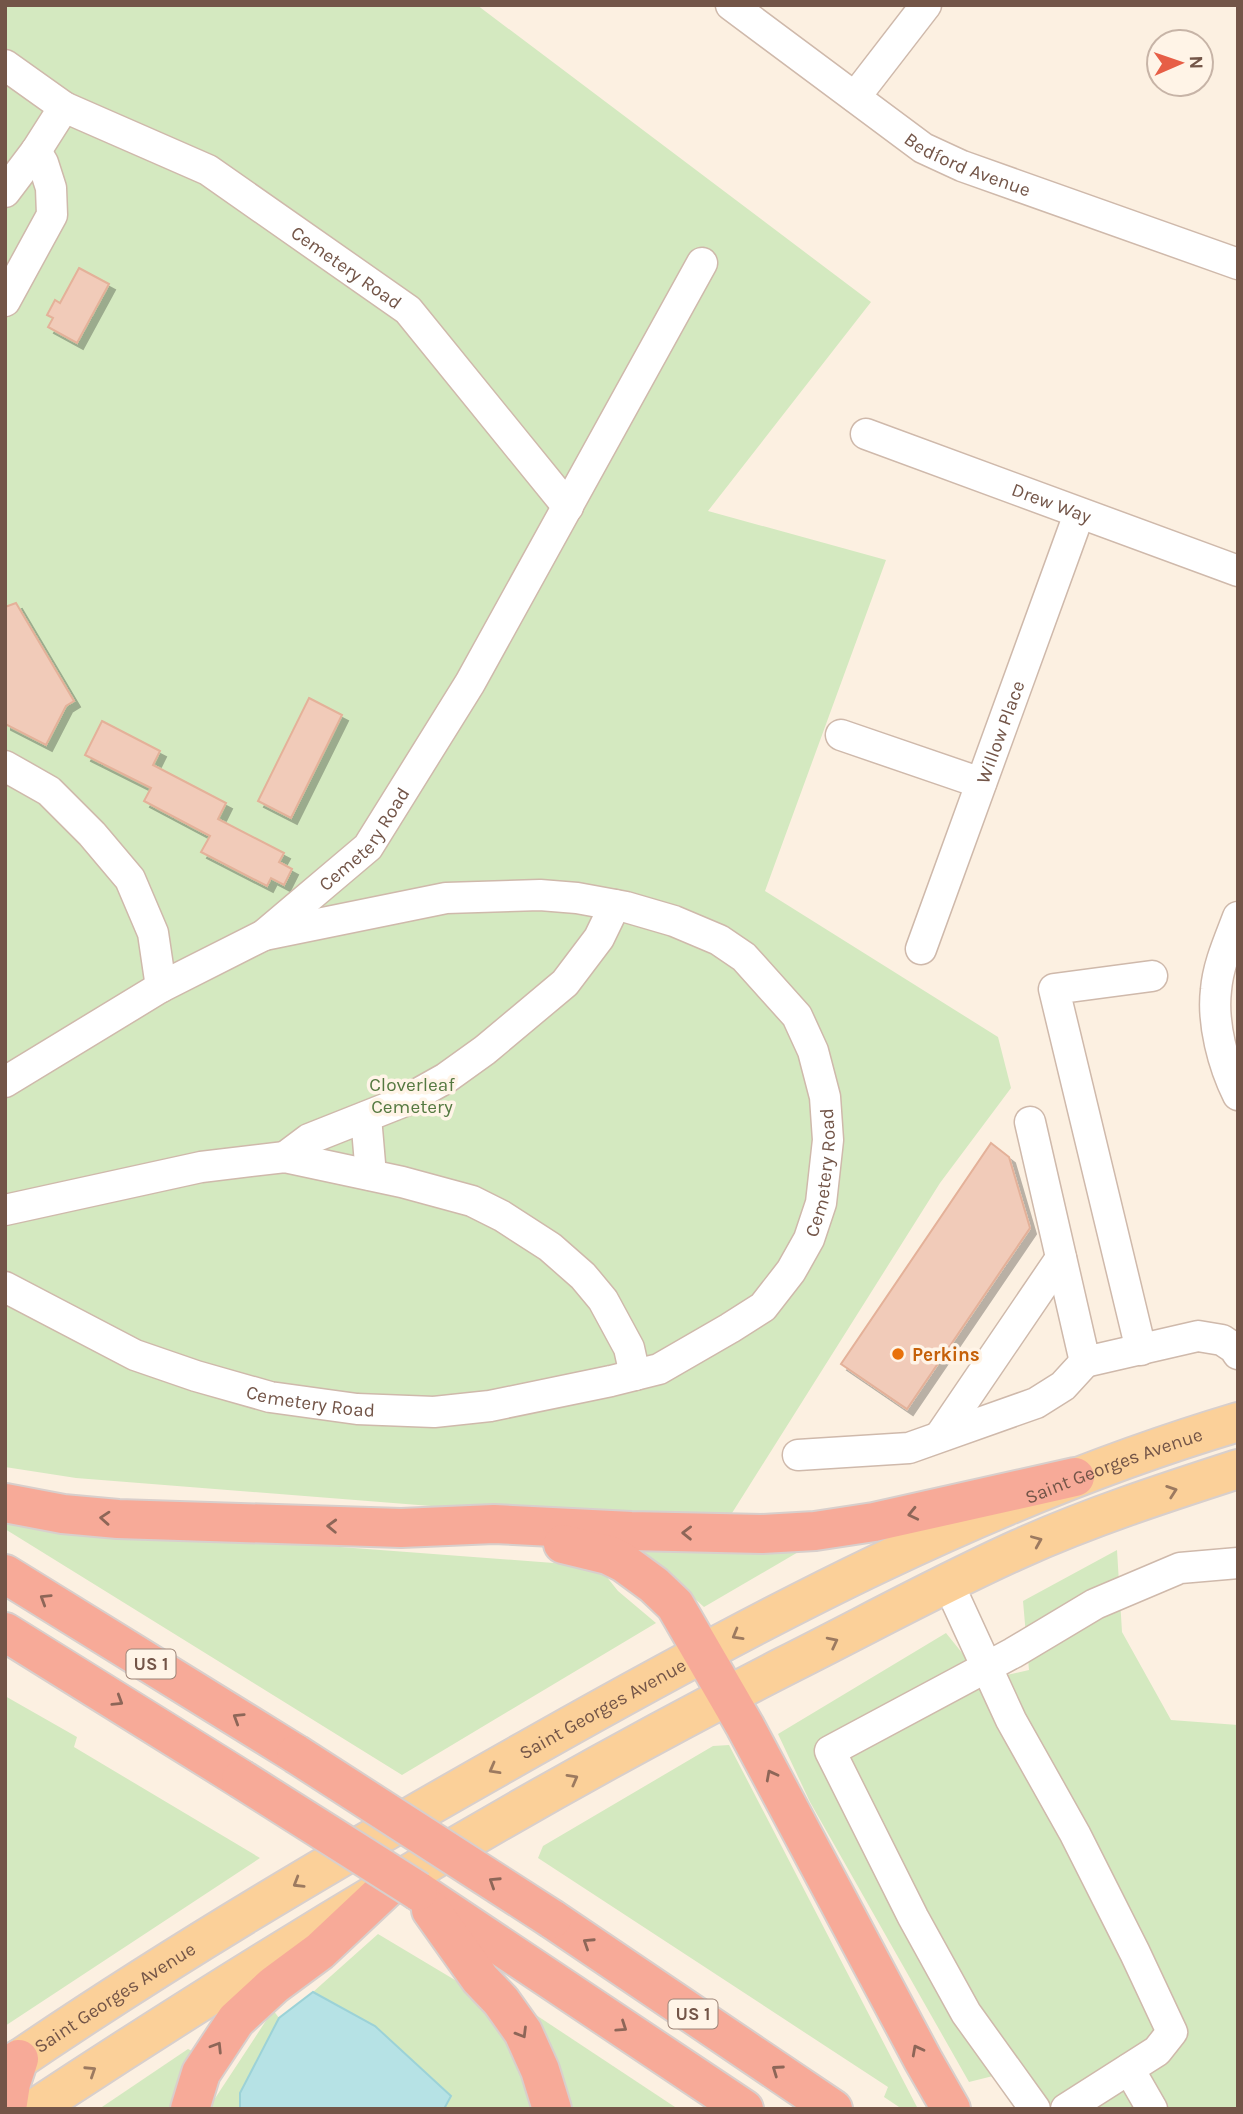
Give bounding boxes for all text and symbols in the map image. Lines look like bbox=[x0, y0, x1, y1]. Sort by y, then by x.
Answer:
north arrow bbox=[1145, 28, 1215, 98]
text: N bbox=[1185, 55, 1207, 70]
street label: Bedford Avenue bbox=[900, 128, 1033, 201]
street label: Cemetery Road bbox=[287, 222, 406, 314]
street label: Drew Way bbox=[1009, 479, 1094, 528]
street label: Willow Place bbox=[972, 678, 1030, 787]
street label: Cemetery Road bbox=[315, 783, 414, 896]
park label: Cloverleaf Cemetery bbox=[369, 1074, 455, 1118]
street label: Cemetery Road bbox=[801, 1107, 840, 1240]
place label: Perkins bbox=[912, 1344, 980, 1366]
marker: Perkins bbox=[890, 1346, 906, 1362]
street label: Cemetery Road bbox=[244, 1381, 375, 1422]
street label: Saint Georges Avenue bbox=[1022, 1424, 1205, 1509]
one-way arrow bbox=[1166, 1484, 1178, 1499]
one-way arrow bbox=[907, 1506, 919, 1520]
one-way arrow bbox=[99, 1511, 110, 1526]
one-way arrow bbox=[327, 1518, 337, 1534]
one-way arrow bbox=[681, 1525, 692, 1540]
one-way arrow bbox=[1030, 1536, 1042, 1550]
one-way arrow bbox=[39, 1594, 52, 1607]
one-way arrow bbox=[732, 1627, 744, 1640]
one-way arrow bbox=[826, 1637, 838, 1650]
road number: US 1 bbox=[127, 1650, 176, 1679]
street label: Saint Georges Avenue bbox=[516, 1654, 690, 1764]
one-way arrow bbox=[110, 1693, 123, 1706]
one-way arrow bbox=[233, 1714, 246, 1727]
one-way arrow bbox=[489, 1761, 502, 1774]
one-way arrow bbox=[766, 1770, 780, 1783]
one-way arrow bbox=[566, 1774, 578, 1787]
one-way arrow bbox=[292, 1875, 305, 1888]
one-way arrow bbox=[489, 1878, 502, 1891]
street label: Saint Georges Avenue bbox=[30, 1938, 200, 2058]
one-way arrow bbox=[583, 1939, 596, 1951]
road number: US 1 bbox=[668, 2000, 718, 2028]
one-way arrow bbox=[614, 2019, 627, 2031]
one-way arrow bbox=[514, 2025, 527, 2038]
one-way arrow bbox=[208, 2041, 221, 2054]
one-way arrow bbox=[912, 2045, 925, 2057]
one-way arrow bbox=[772, 2066, 785, 2078]
one-way arrow bbox=[83, 2067, 96, 2080]

